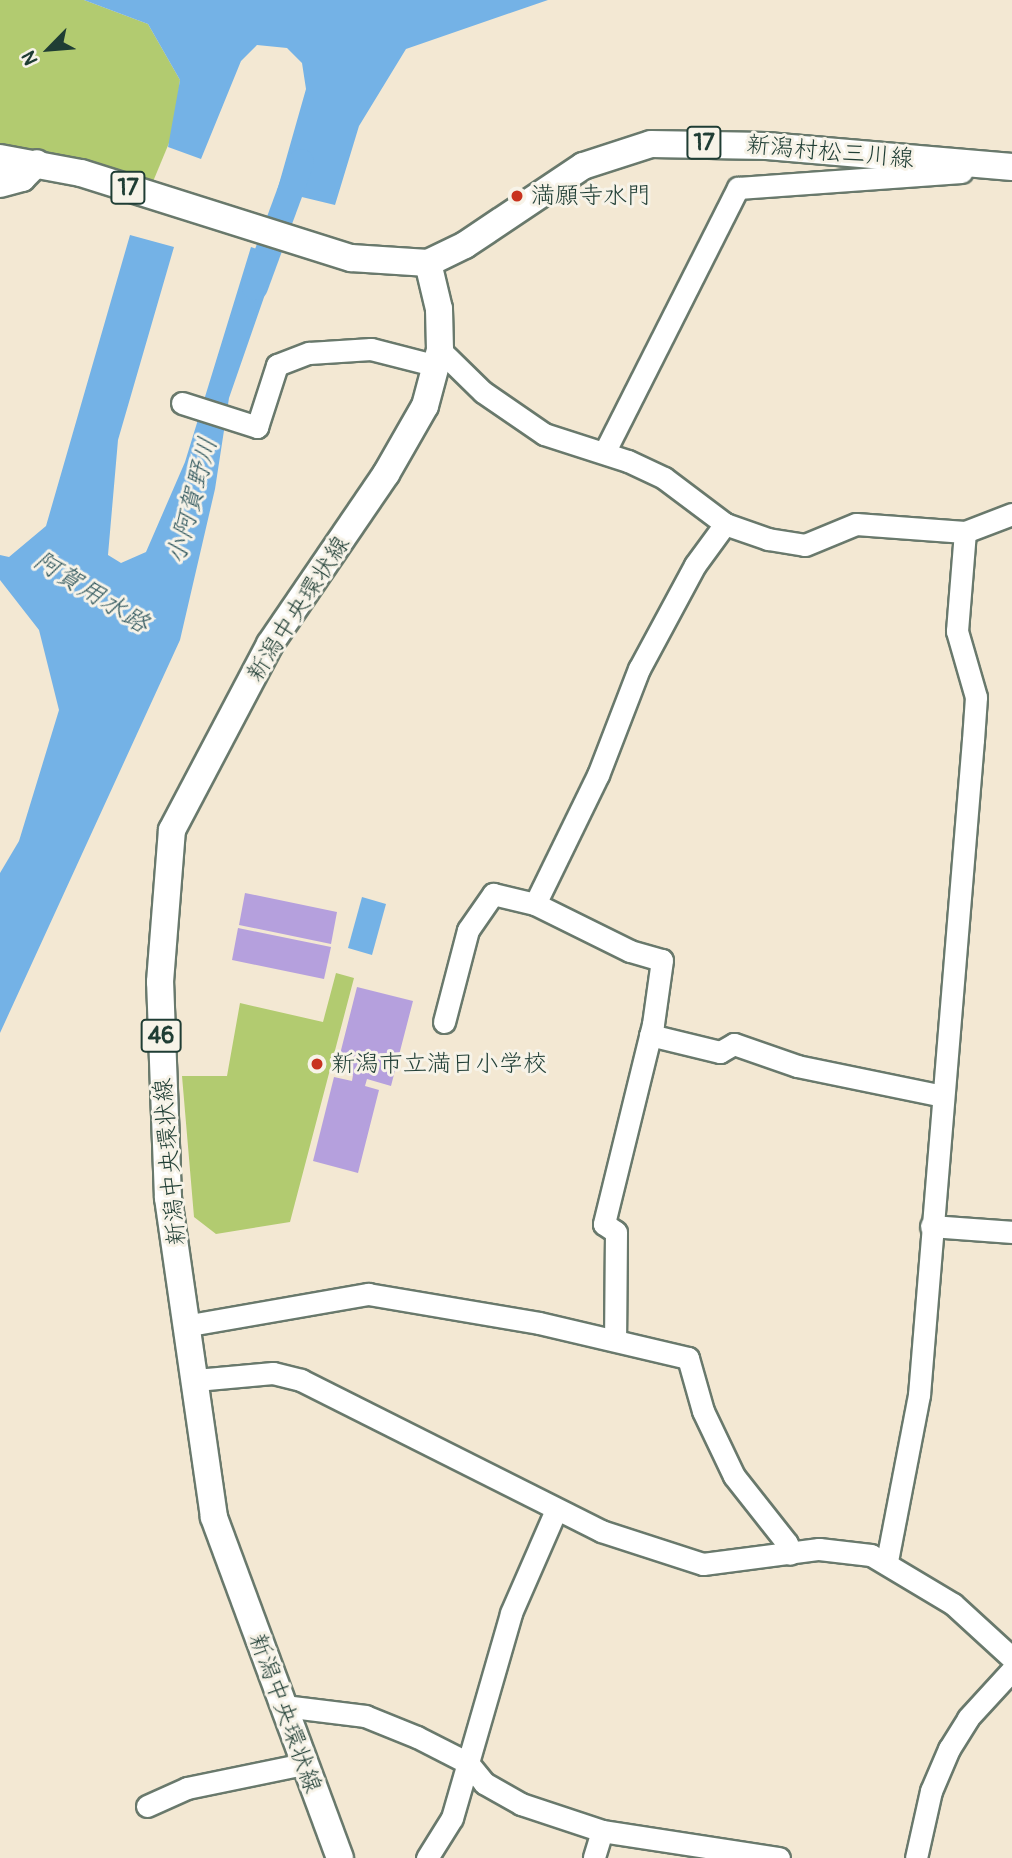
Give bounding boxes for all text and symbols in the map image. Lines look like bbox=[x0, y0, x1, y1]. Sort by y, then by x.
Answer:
north arrow bbox=[14, 14, 84, 84]
text: N bbox=[16, 47, 44, 69]
road number: 17 bbox=[685, 124, 723, 162]
street label: 新潟村松三川線 bbox=[745, 130, 915, 174]
road number: 17 bbox=[109, 168, 147, 208]
place label: 満願寺水門 bbox=[531, 182, 651, 210]
marker: 満願寺水門 bbox=[509, 188, 525, 204]
water label: 小阿賀野川 bbox=[161, 434, 225, 568]
street label: 新潟中央環状線 bbox=[240, 531, 356, 687]
water label: 阿賀用水路 bbox=[28, 545, 154, 641]
road number: 46 bbox=[140, 1016, 182, 1056]
place label: 新潟市立満日小学校 bbox=[331, 1050, 547, 1078]
marker: 新潟市立満日小学校 bbox=[309, 1056, 325, 1072]
street label: 新潟中央環状線 bbox=[148, 1077, 192, 1247]
street label: 新潟中央環状線 bbox=[243, 1629, 327, 1797]

